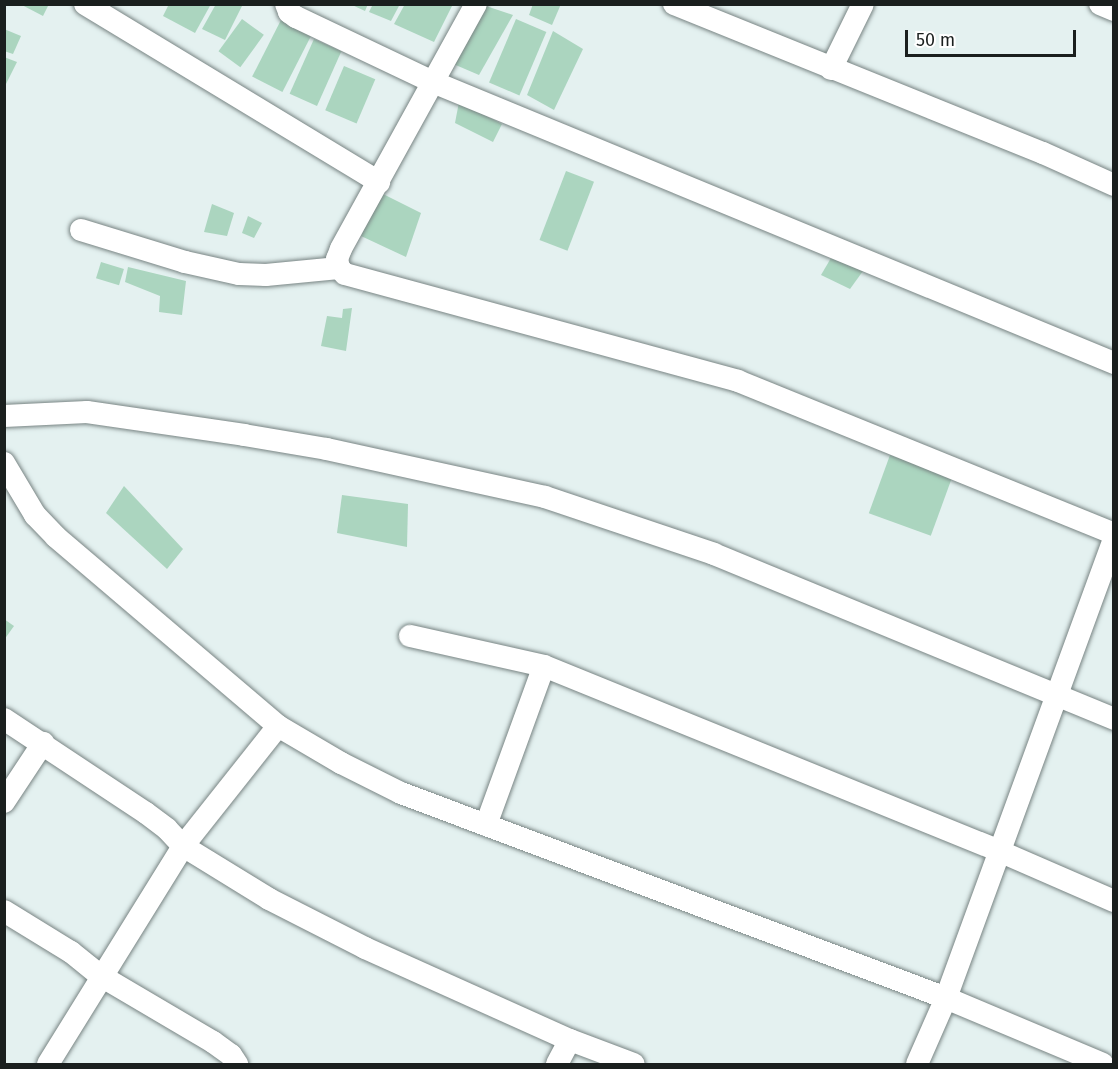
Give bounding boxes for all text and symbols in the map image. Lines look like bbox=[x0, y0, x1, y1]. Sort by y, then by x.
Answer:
scale bar bbox=[908, 18, 1079, 56]
text: 50 m bbox=[916, 29, 955, 51]

